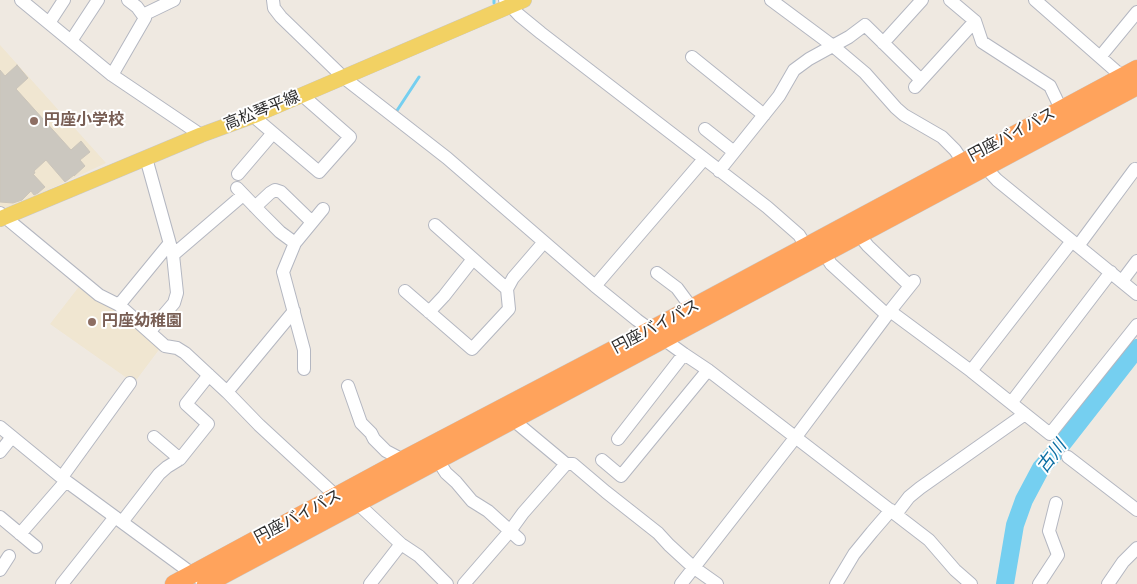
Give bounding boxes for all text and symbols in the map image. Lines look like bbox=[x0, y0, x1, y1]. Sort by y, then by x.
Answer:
street label: 高松琴平線 bbox=[221, 87, 303, 135]
street label: 円座バイパス bbox=[965, 104, 1059, 166]
place label: 円座小学校 bbox=[44, 111, 124, 131]
marker: 円座小学校 bbox=[28, 115, 40, 127]
street label: 円座バイパス bbox=[609, 296, 703, 358]
place label: 円座幼稚園 bbox=[102, 312, 182, 332]
marker: 円座幼稚園 bbox=[86, 316, 98, 328]
water label: 古川 bbox=[1033, 436, 1071, 478]
street label: 円座バイパス bbox=[251, 486, 345, 548]

